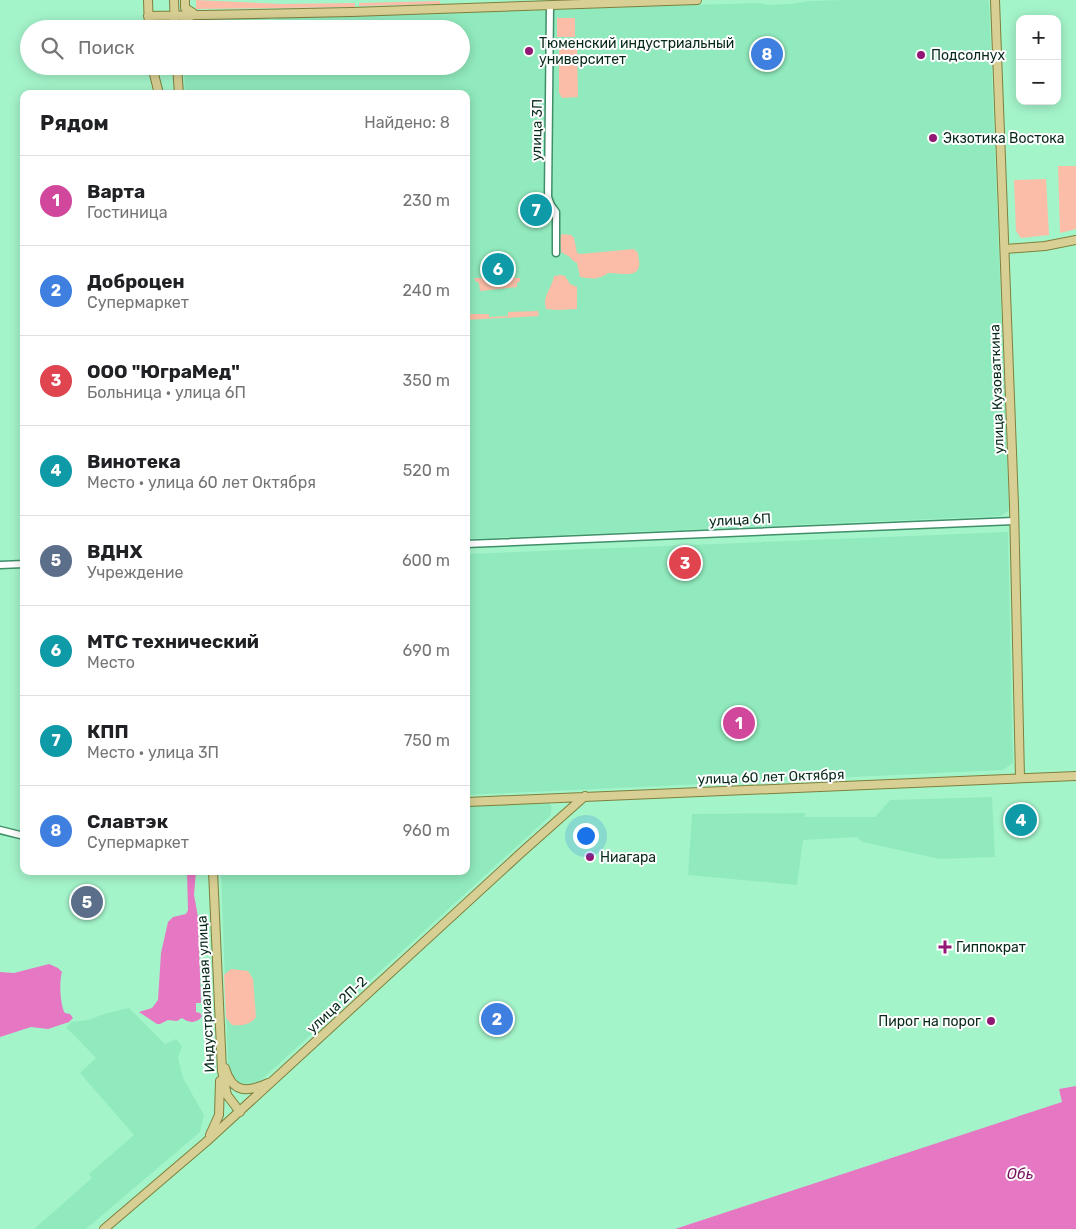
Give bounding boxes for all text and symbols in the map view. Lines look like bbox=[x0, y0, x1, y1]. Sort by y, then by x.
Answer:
map controls bbox=[1016, 15, 1061, 105]
button: + bbox=[1016, 15, 1061, 60]
search box bbox=[20, 20, 470, 75]
icon: search bbox=[38, 34, 66, 62]
place label: Тюменский индустриальный университет bbox=[539, 35, 734, 68]
pin: 8 bbox=[751, 35, 783, 73]
text: Поиск bbox=[78, 36, 135, 59]
marker: Тюменский индустриальный университет bbox=[523, 45, 535, 57]
place label: Подсолнух bbox=[931, 47, 1005, 64]
marker: Подсолнух bbox=[915, 49, 927, 61]
button: − bbox=[1016, 60, 1061, 105]
street label: улица 3П bbox=[528, 99, 546, 161]
text: Рядом bbox=[40, 110, 109, 135]
text: Найдено: 8 bbox=[364, 113, 450, 132]
place label: Экзотика Востока bbox=[943, 130, 1065, 147]
marker: Экзотика Востока bbox=[927, 132, 939, 144]
text: Варта bbox=[87, 180, 145, 203]
text: 1 bbox=[52, 191, 60, 210]
text: 230 m bbox=[403, 191, 450, 210]
pin: 7 bbox=[520, 191, 552, 229]
text: Гостиница bbox=[87, 203, 168, 222]
pin: 6 bbox=[482, 250, 514, 288]
text: Доброцен bbox=[87, 270, 185, 293]
text: 2 bbox=[51, 281, 61, 300]
text: 240 m bbox=[403, 281, 450, 300]
text: Супермаркет bbox=[87, 293, 189, 312]
street label: улица Кузоваткина bbox=[986, 324, 1008, 454]
text: ООО "ЮграМед" bbox=[87, 360, 240, 383]
text: 3 bbox=[51, 371, 61, 390]
text: 350 m bbox=[403, 371, 450, 390]
text: Больница · улица 6П bbox=[87, 383, 246, 402]
text: Винотека bbox=[87, 450, 181, 473]
text: 4 bbox=[51, 461, 61, 480]
text: 520 m bbox=[403, 461, 450, 480]
text: Место · улица 60 лет Октября bbox=[87, 473, 316, 492]
street label: улица 6П bbox=[709, 510, 771, 530]
text: ВДНХ bbox=[87, 540, 143, 563]
pin: 3 bbox=[669, 544, 701, 582]
text: 5 bbox=[51, 551, 61, 570]
text: 600 m bbox=[402, 551, 450, 570]
text: Учреждение bbox=[87, 563, 184, 582]
text: МТС технический bbox=[87, 630, 259, 653]
text: 6 bbox=[51, 641, 61, 660]
text: 690 m bbox=[403, 641, 450, 660]
text: Место bbox=[87, 653, 135, 672]
pin: 1 bbox=[723, 704, 755, 742]
text: КПП bbox=[87, 720, 129, 743]
text: 7 bbox=[51, 731, 61, 750]
text: 750 m bbox=[404, 731, 450, 750]
text: Место · улица 3П bbox=[87, 743, 219, 762]
street label: улица 60 лет Октября bbox=[697, 766, 845, 788]
pin: 4 bbox=[1005, 801, 1037, 839]
text: Славтэк bbox=[87, 810, 168, 833]
text: 8 bbox=[51, 821, 61, 840]
text: 960 m bbox=[403, 821, 450, 840]
your location bbox=[573, 823, 599, 849]
text: Супермаркет bbox=[87, 833, 189, 852]
place label: Ниагара bbox=[600, 849, 656, 866]
marker: Ниагара bbox=[584, 851, 596, 863]
pin: 5 bbox=[71, 883, 103, 921]
street label: Индустриальная улица bbox=[193, 915, 219, 1073]
place label: Гиппократ bbox=[956, 939, 1026, 956]
marker: Гиппократ bbox=[938, 940, 952, 954]
street label: улица 2П-2 bbox=[303, 973, 371, 1037]
pin: 2 bbox=[481, 1000, 513, 1038]
place label: Пирог на порог bbox=[878, 1013, 981, 1030]
marker: Пирог на порог bbox=[985, 1015, 997, 1027]
water label: Обь bbox=[1007, 1165, 1034, 1183]

